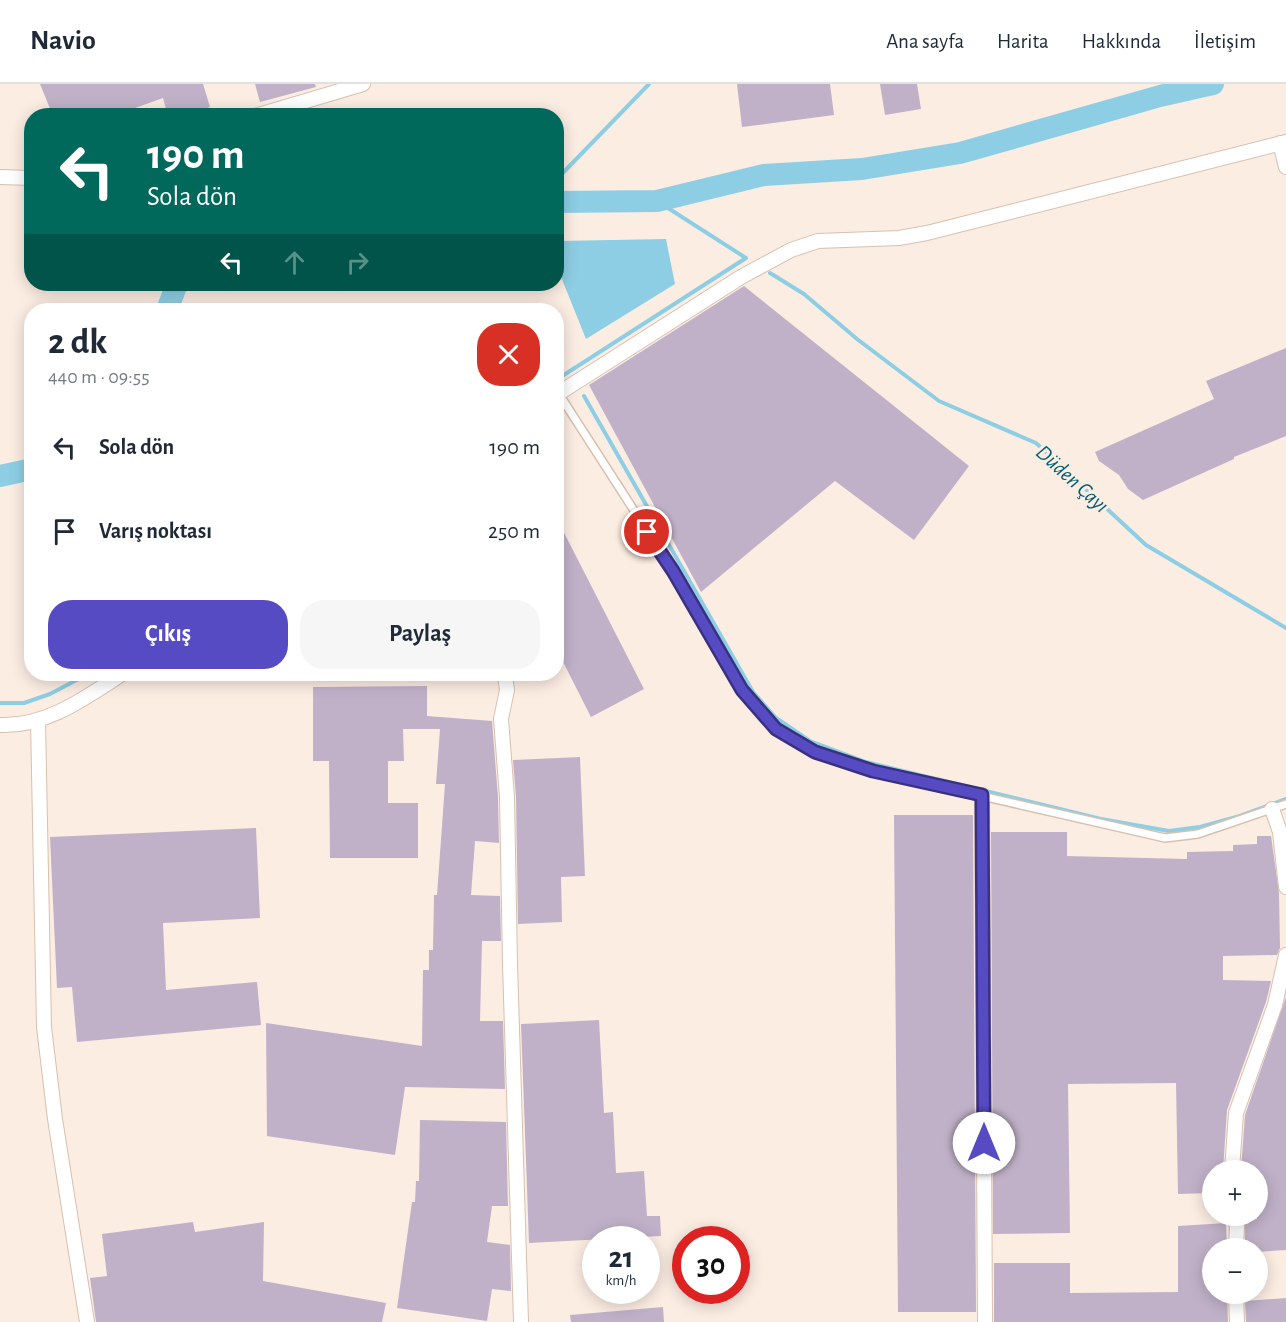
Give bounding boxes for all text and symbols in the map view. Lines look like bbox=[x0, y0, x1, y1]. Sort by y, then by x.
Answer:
text: Navio bbox=[30, 27, 96, 55]
text: Ana sayfa bbox=[886, 31, 964, 52]
text: Harita bbox=[997, 31, 1049, 52]
text: Hakkında bbox=[1082, 31, 1161, 52]
text: İletişim bbox=[1194, 31, 1256, 52]
icon: left bbox=[48, 132, 126, 210]
text: 190 m bbox=[147, 134, 245, 176]
text: Sola dön bbox=[147, 183, 237, 210]
icon: left bbox=[215, 246, 248, 279]
icon: ahead bbox=[278, 246, 311, 279]
icon: right bbox=[341, 246, 374, 279]
button: close bbox=[477, 323, 540, 386]
text: 2 dk bbox=[48, 324, 107, 360]
text: 440 m · 09:55 bbox=[48, 367, 150, 387]
icon: left bbox=[48, 431, 81, 464]
text: Sola dön bbox=[99, 436, 174, 458]
text: 190 m bbox=[489, 436, 540, 458]
water label: Düden Çayı bbox=[1032, 441, 1113, 517]
pin bbox=[621, 506, 672, 557]
icon: arrive bbox=[48, 515, 81, 548]
icon: arrive bbox=[630, 515, 663, 548]
text: Varış noktası bbox=[99, 520, 212, 542]
text: 250 m bbox=[488, 520, 540, 542]
button: Çıkış bbox=[48, 600, 288, 669]
button: Paylaş bbox=[300, 600, 540, 669]
position arrow bbox=[952, 1111, 1016, 1175]
map controls bbox=[1202, 1160, 1268, 1304]
button: + bbox=[1202, 1160, 1268, 1226]
speed limit sign: 30 bbox=[672, 1226, 750, 1304]
button: − bbox=[1202, 1238, 1268, 1304]
text: 21 bbox=[609, 1243, 633, 1273]
text: km/h bbox=[606, 1273, 636, 1288]

